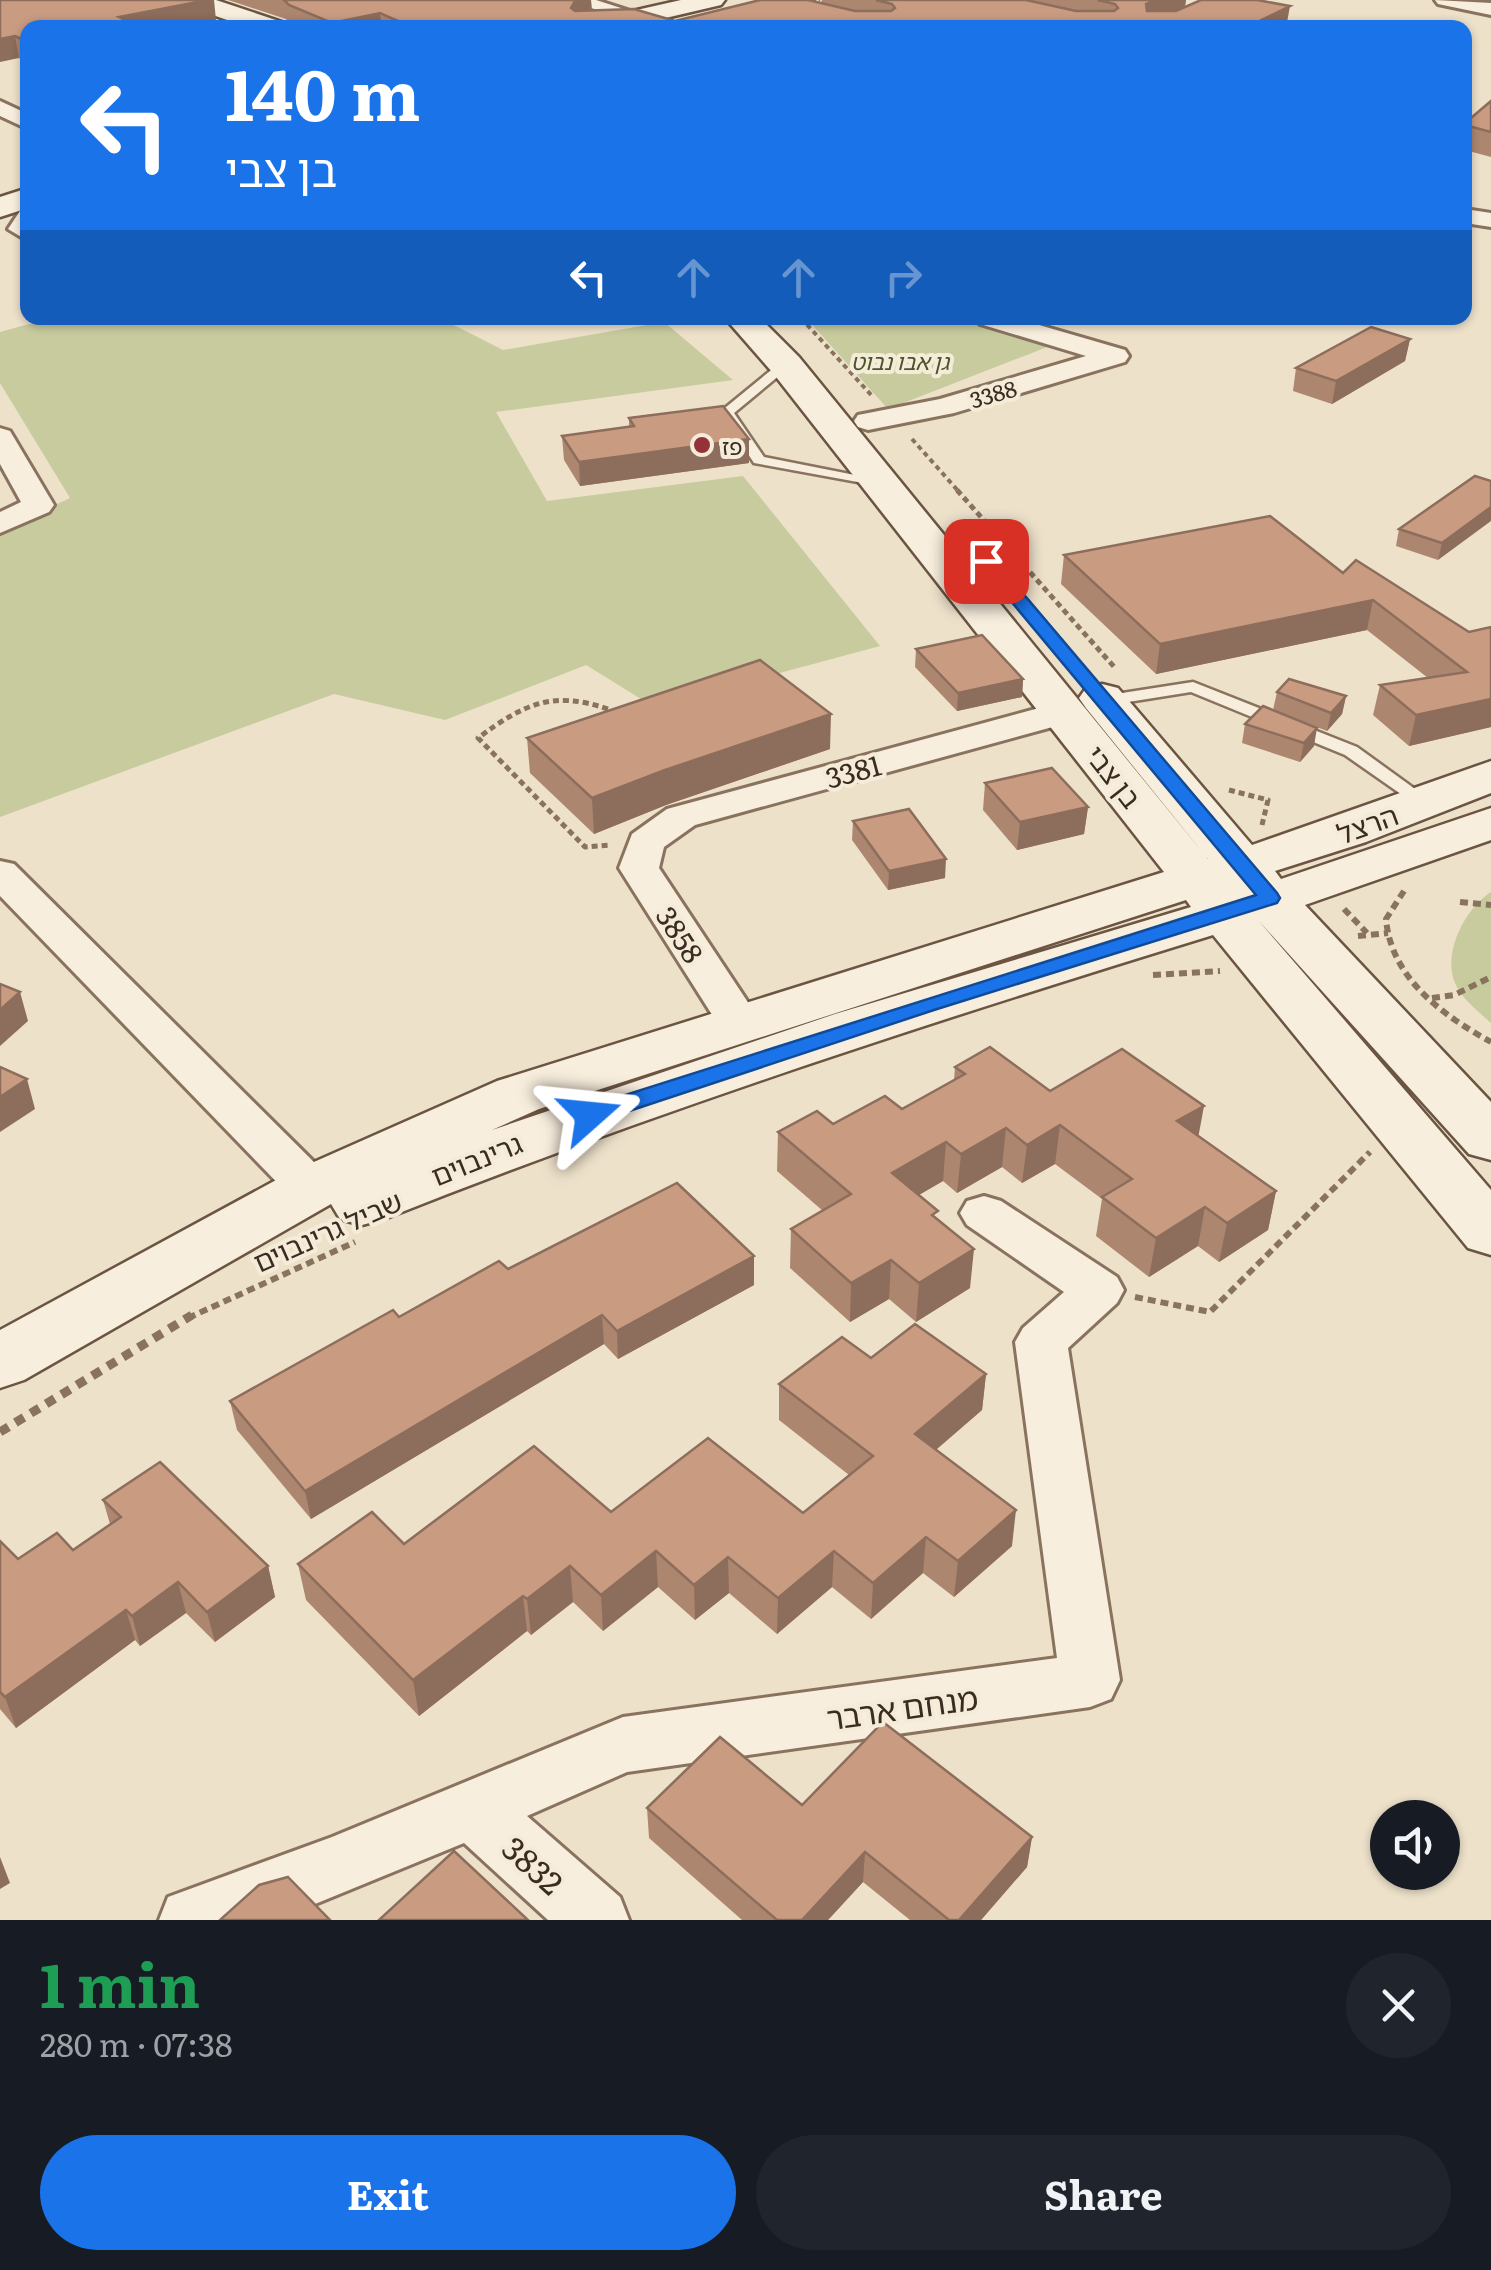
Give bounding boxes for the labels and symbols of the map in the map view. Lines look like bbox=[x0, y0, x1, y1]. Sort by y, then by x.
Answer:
park label: גן אבו נבוט bbox=[851, 344, 951, 377]
street label: 3388 bbox=[966, 371, 1020, 415]
place label: פז bbox=[722, 429, 742, 462]
marker: פז bbox=[691, 434, 713, 456]
pin bbox=[944, 519, 1029, 604]
street label: בן צבי bbox=[1077, 735, 1153, 817]
street label: 3381 bbox=[820, 742, 886, 798]
street label: הרצל bbox=[1331, 793, 1403, 853]
street label: 3858 bbox=[647, 897, 715, 971]
position arrow bbox=[538, 1063, 642, 1167]
street label: גרינבוים bbox=[424, 1121, 528, 1195]
street label: שביל גרינבוים bbox=[246, 1178, 408, 1282]
street label: מנחם ארבר bbox=[823, 1672, 981, 1740]
street label: 3832 bbox=[493, 1824, 575, 1904]

